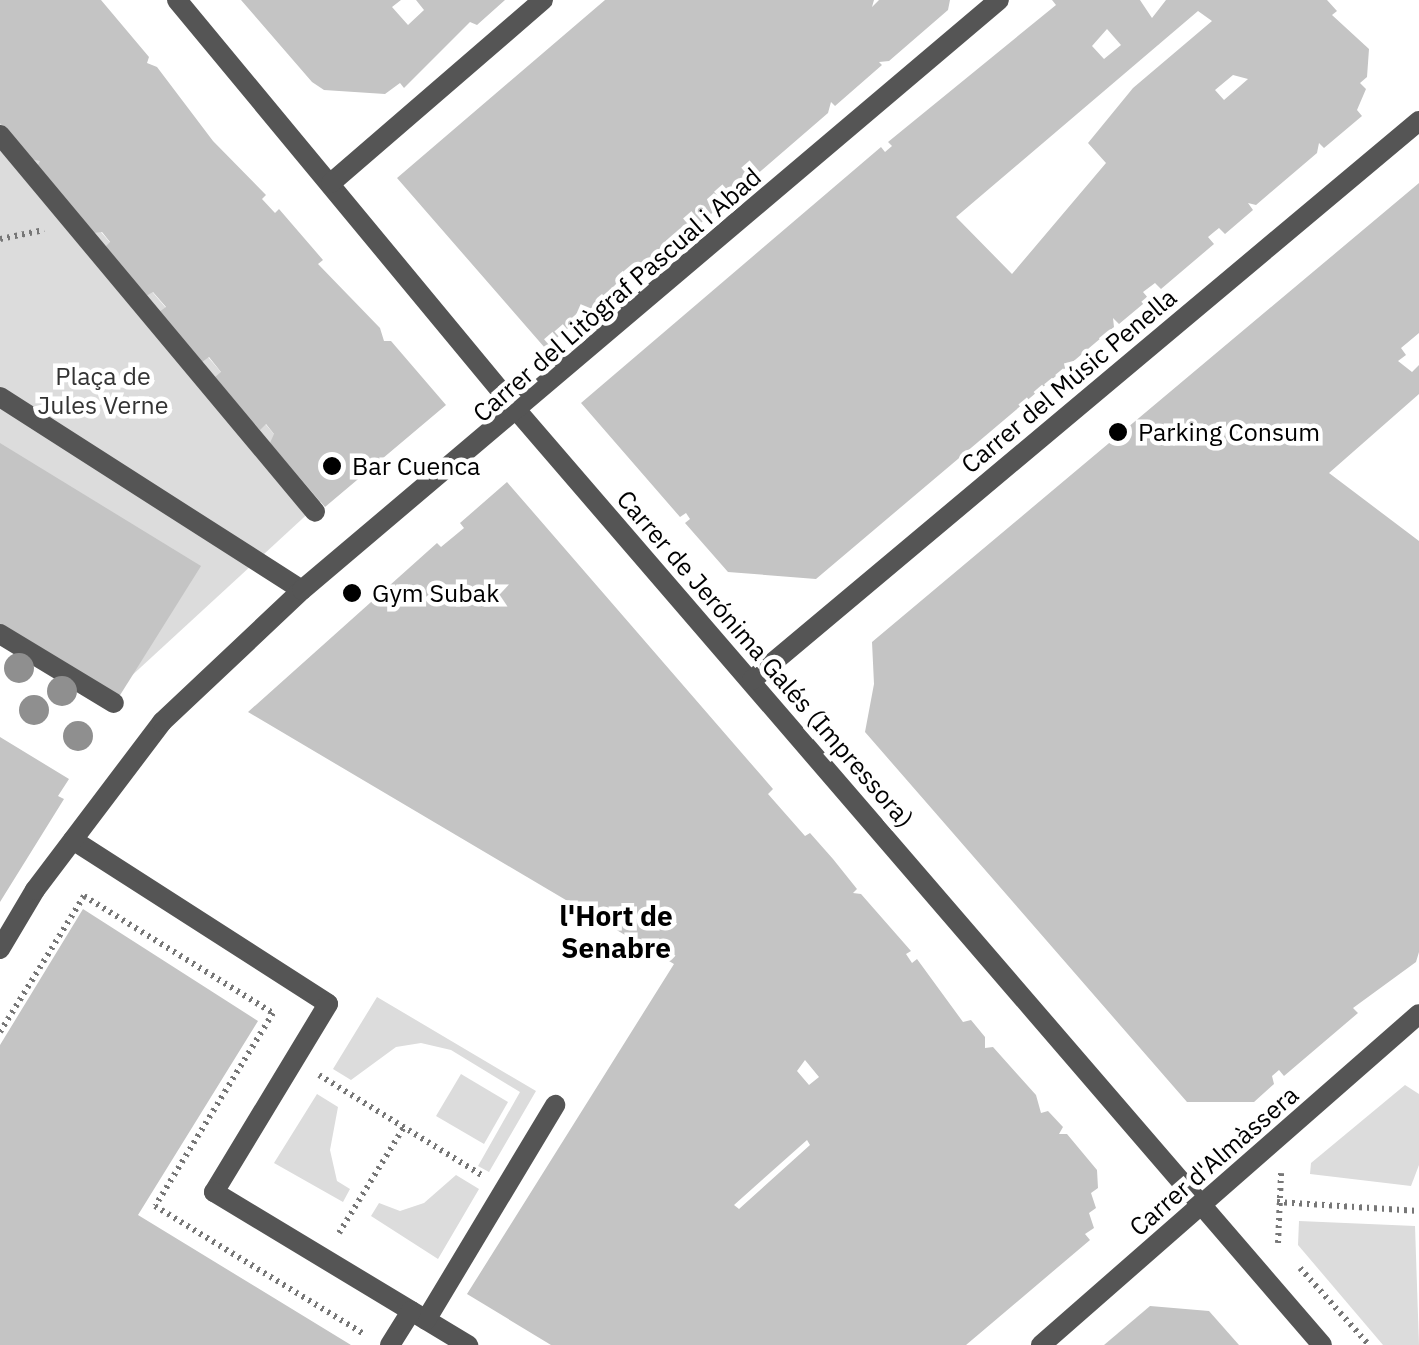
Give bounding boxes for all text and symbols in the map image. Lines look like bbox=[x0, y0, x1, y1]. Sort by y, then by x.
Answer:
street label: Carrer del Litògraf Pascual i Abad bbox=[467, 162, 767, 428]
street label: Carrer del Músic Penella bbox=[955, 282, 1183, 480]
park label: Plaça de Jules Verne bbox=[38, 362, 168, 421]
place label: Parking Consum bbox=[1138, 417, 1320, 447]
marker: Parking Consum bbox=[1107, 421, 1129, 443]
place label: Bar Cuenca bbox=[352, 451, 480, 481]
marker: Bar Cuenca bbox=[321, 455, 343, 477]
street label: Carrer de Jerónima Galés (Impressora) bbox=[610, 484, 920, 834]
place label: Gym Subak bbox=[372, 578, 499, 608]
marker: Gym Subak bbox=[341, 582, 363, 604]
district label: l'Hort de Senabre bbox=[559, 899, 673, 965]
street label: Carrer d'Almàssera bbox=[1124, 1080, 1304, 1242]

